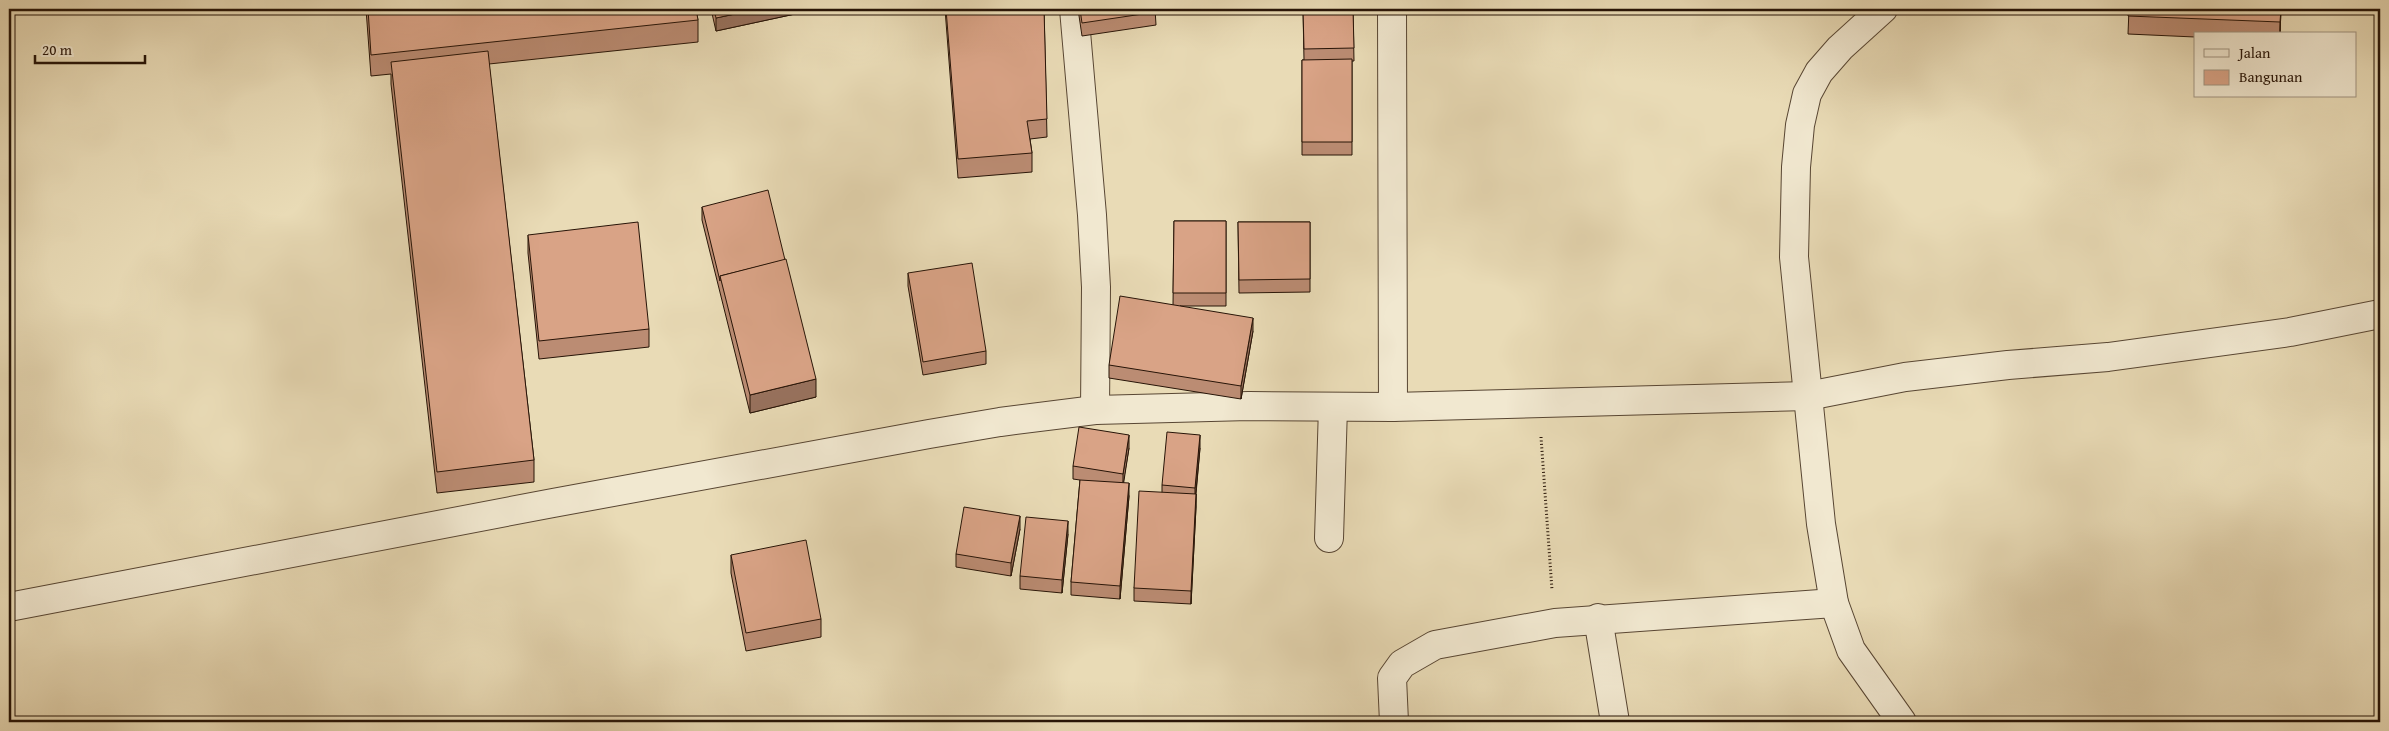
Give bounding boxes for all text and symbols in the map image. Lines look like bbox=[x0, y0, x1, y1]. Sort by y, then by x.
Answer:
scale bar bbox=[35, 32, 145, 64]
legend bbox=[2194, 32, 2356, 98]
text: 20 m bbox=[42, 39, 73, 60]
text: Jalan bbox=[2237, 42, 2271, 63]
text: Bangunan bbox=[2239, 66, 2303, 87]

